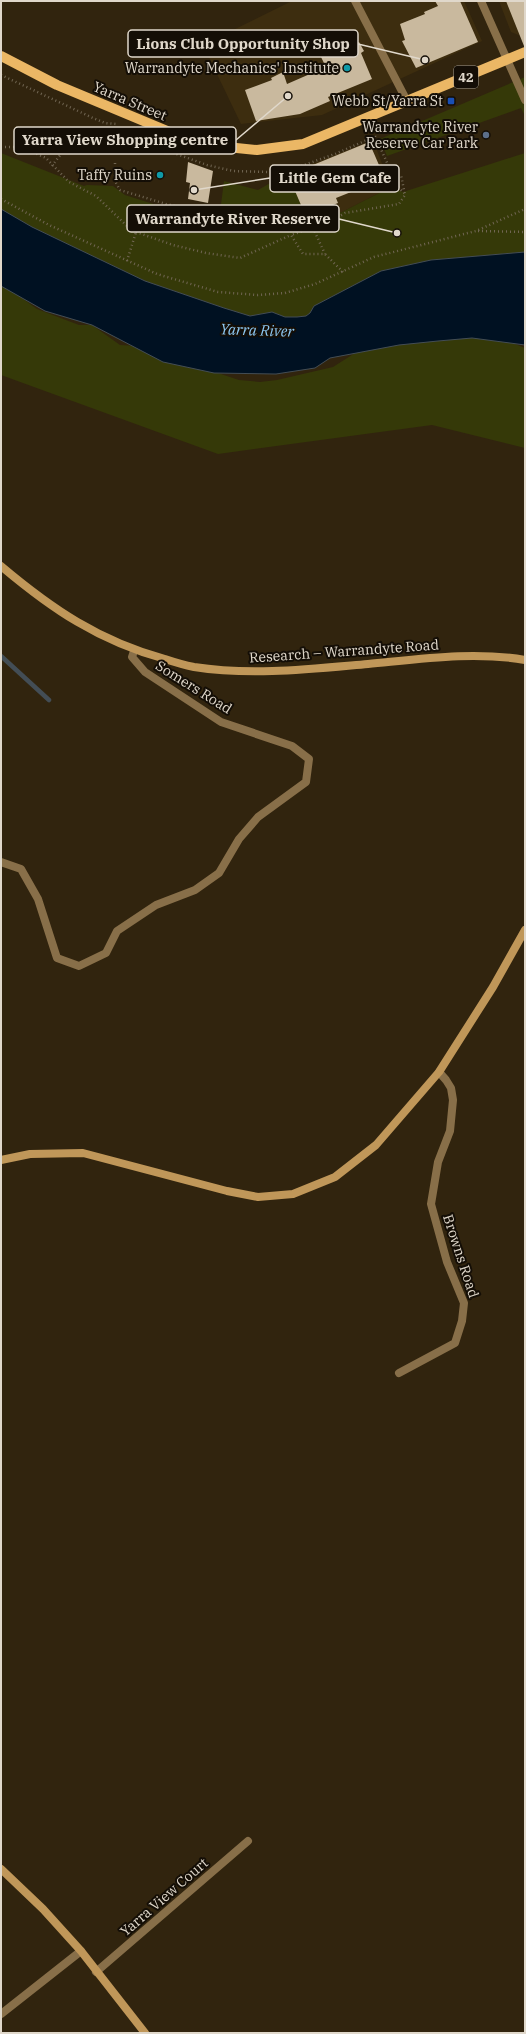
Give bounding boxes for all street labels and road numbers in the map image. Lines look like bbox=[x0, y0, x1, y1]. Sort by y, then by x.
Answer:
road number: 42 bbox=[454, 66, 478, 88]
street label: Yarra Street bbox=[91, 77, 170, 125]
street label: Research – Warrandyte Road bbox=[249, 635, 440, 667]
street label: Somers Road bbox=[152, 656, 236, 718]
street label: Browns Road bbox=[439, 1212, 483, 1300]
street label: Yarra View Court bbox=[116, 1854, 212, 1940]

